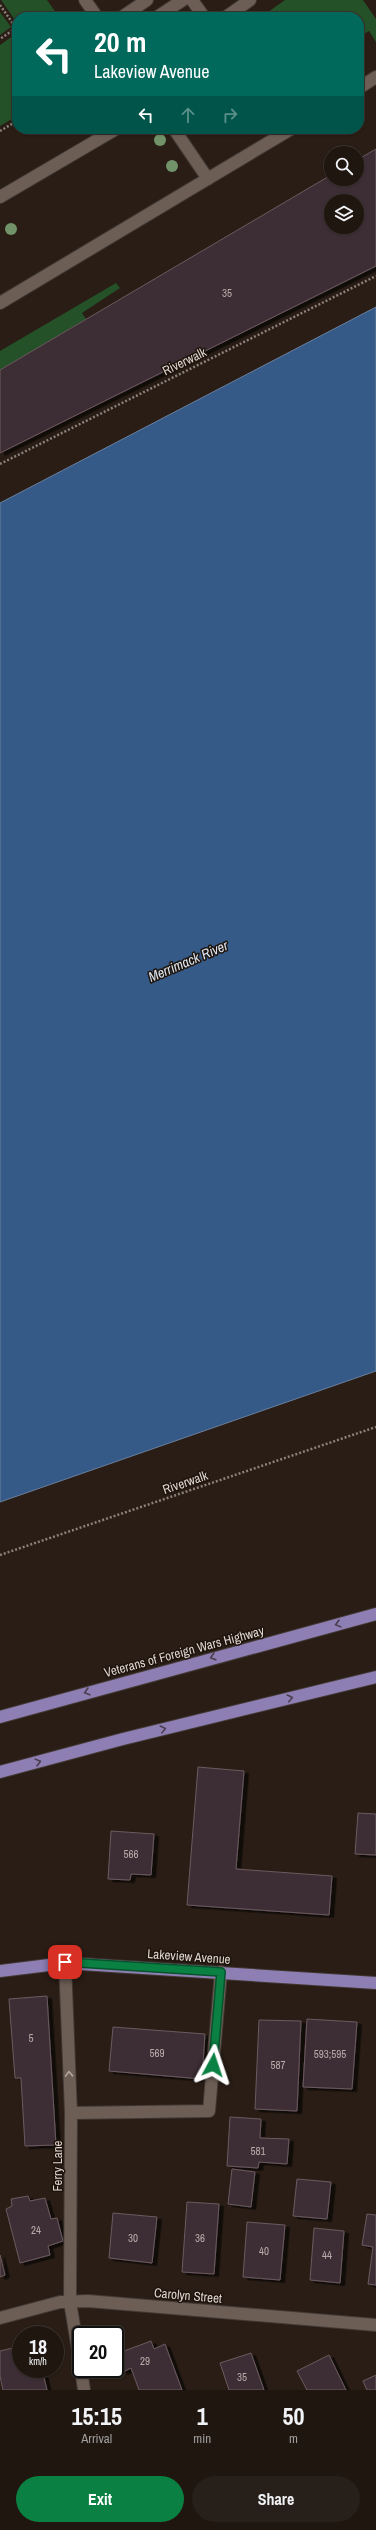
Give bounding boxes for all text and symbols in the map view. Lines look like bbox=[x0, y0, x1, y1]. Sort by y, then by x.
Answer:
text: 20 m bbox=[94, 23, 146, 61]
icon: left bbox=[28, 28, 80, 80]
text: Lakeview Avenue bbox=[94, 59, 209, 84]
icon: left bbox=[135, 104, 157, 126]
icon: ahead bbox=[177, 104, 199, 126]
icon: right bbox=[219, 104, 241, 126]
map controls bbox=[324, 146, 364, 234]
button: search bbox=[324, 146, 364, 186]
button: layers bbox=[324, 194, 364, 234]
house number: 35 bbox=[222, 286, 232, 300]
street label: Riverwalk bbox=[159, 343, 210, 379]
water label: Merrimack River bbox=[145, 936, 232, 986]
street label: Riverwalk bbox=[160, 1467, 211, 1498]
one-way arrow bbox=[335, 1620, 342, 1628]
street label: Veterans of Foreign Wars Highway bbox=[102, 1622, 267, 1681]
one-way arrow bbox=[209, 1652, 216, 1661]
one-way arrow bbox=[84, 1688, 91, 1696]
one-way arrow bbox=[287, 1695, 293, 1703]
one-way arrow bbox=[160, 1725, 167, 1734]
one-way arrow bbox=[34, 1758, 41, 1766]
house number: 566 bbox=[123, 1847, 139, 1861]
pin bbox=[48, 1945, 82, 1979]
street label: Lakeview Avenue bbox=[147, 1945, 231, 1968]
icon: arrive bbox=[54, 1951, 76, 1973]
house number: 5 bbox=[28, 2031, 34, 2045]
position arrow bbox=[192, 2044, 234, 2086]
house number: 569 bbox=[149, 2046, 165, 2060]
house number: 593;595 bbox=[314, 2047, 346, 2061]
house number: 587 bbox=[270, 2058, 286, 2072]
one-way arrow bbox=[65, 2071, 73, 2077]
street label: Ferry Lane bbox=[49, 2140, 66, 2192]
house number: 581 bbox=[250, 2144, 266, 2158]
house number: 24 bbox=[31, 2223, 41, 2237]
house number: 30 bbox=[128, 2231, 138, 2245]
house number: 36 bbox=[195, 2231, 205, 2245]
house number: 40 bbox=[259, 2244, 269, 2258]
house number: 44 bbox=[322, 2248, 332, 2262]
street label: Carolyn Street bbox=[153, 2284, 223, 2307]
speed limit sign: 20 bbox=[72, 2326, 124, 2378]
text: 18 bbox=[29, 2333, 47, 2360]
house number: 29 bbox=[140, 2354, 150, 2368]
text: km/h bbox=[29, 2355, 47, 2368]
house number: 35 bbox=[237, 2370, 247, 2384]
text: 15:15 bbox=[72, 2400, 122, 2432]
text: 1 bbox=[197, 2400, 208, 2432]
text: 50 bbox=[283, 2400, 305, 2432]
text: Arrival bbox=[81, 2430, 112, 2447]
text: min bbox=[193, 2430, 211, 2447]
text: m bbox=[289, 2430, 298, 2447]
button: Exit bbox=[16, 2476, 184, 2522]
button: Share bbox=[192, 2476, 360, 2522]

